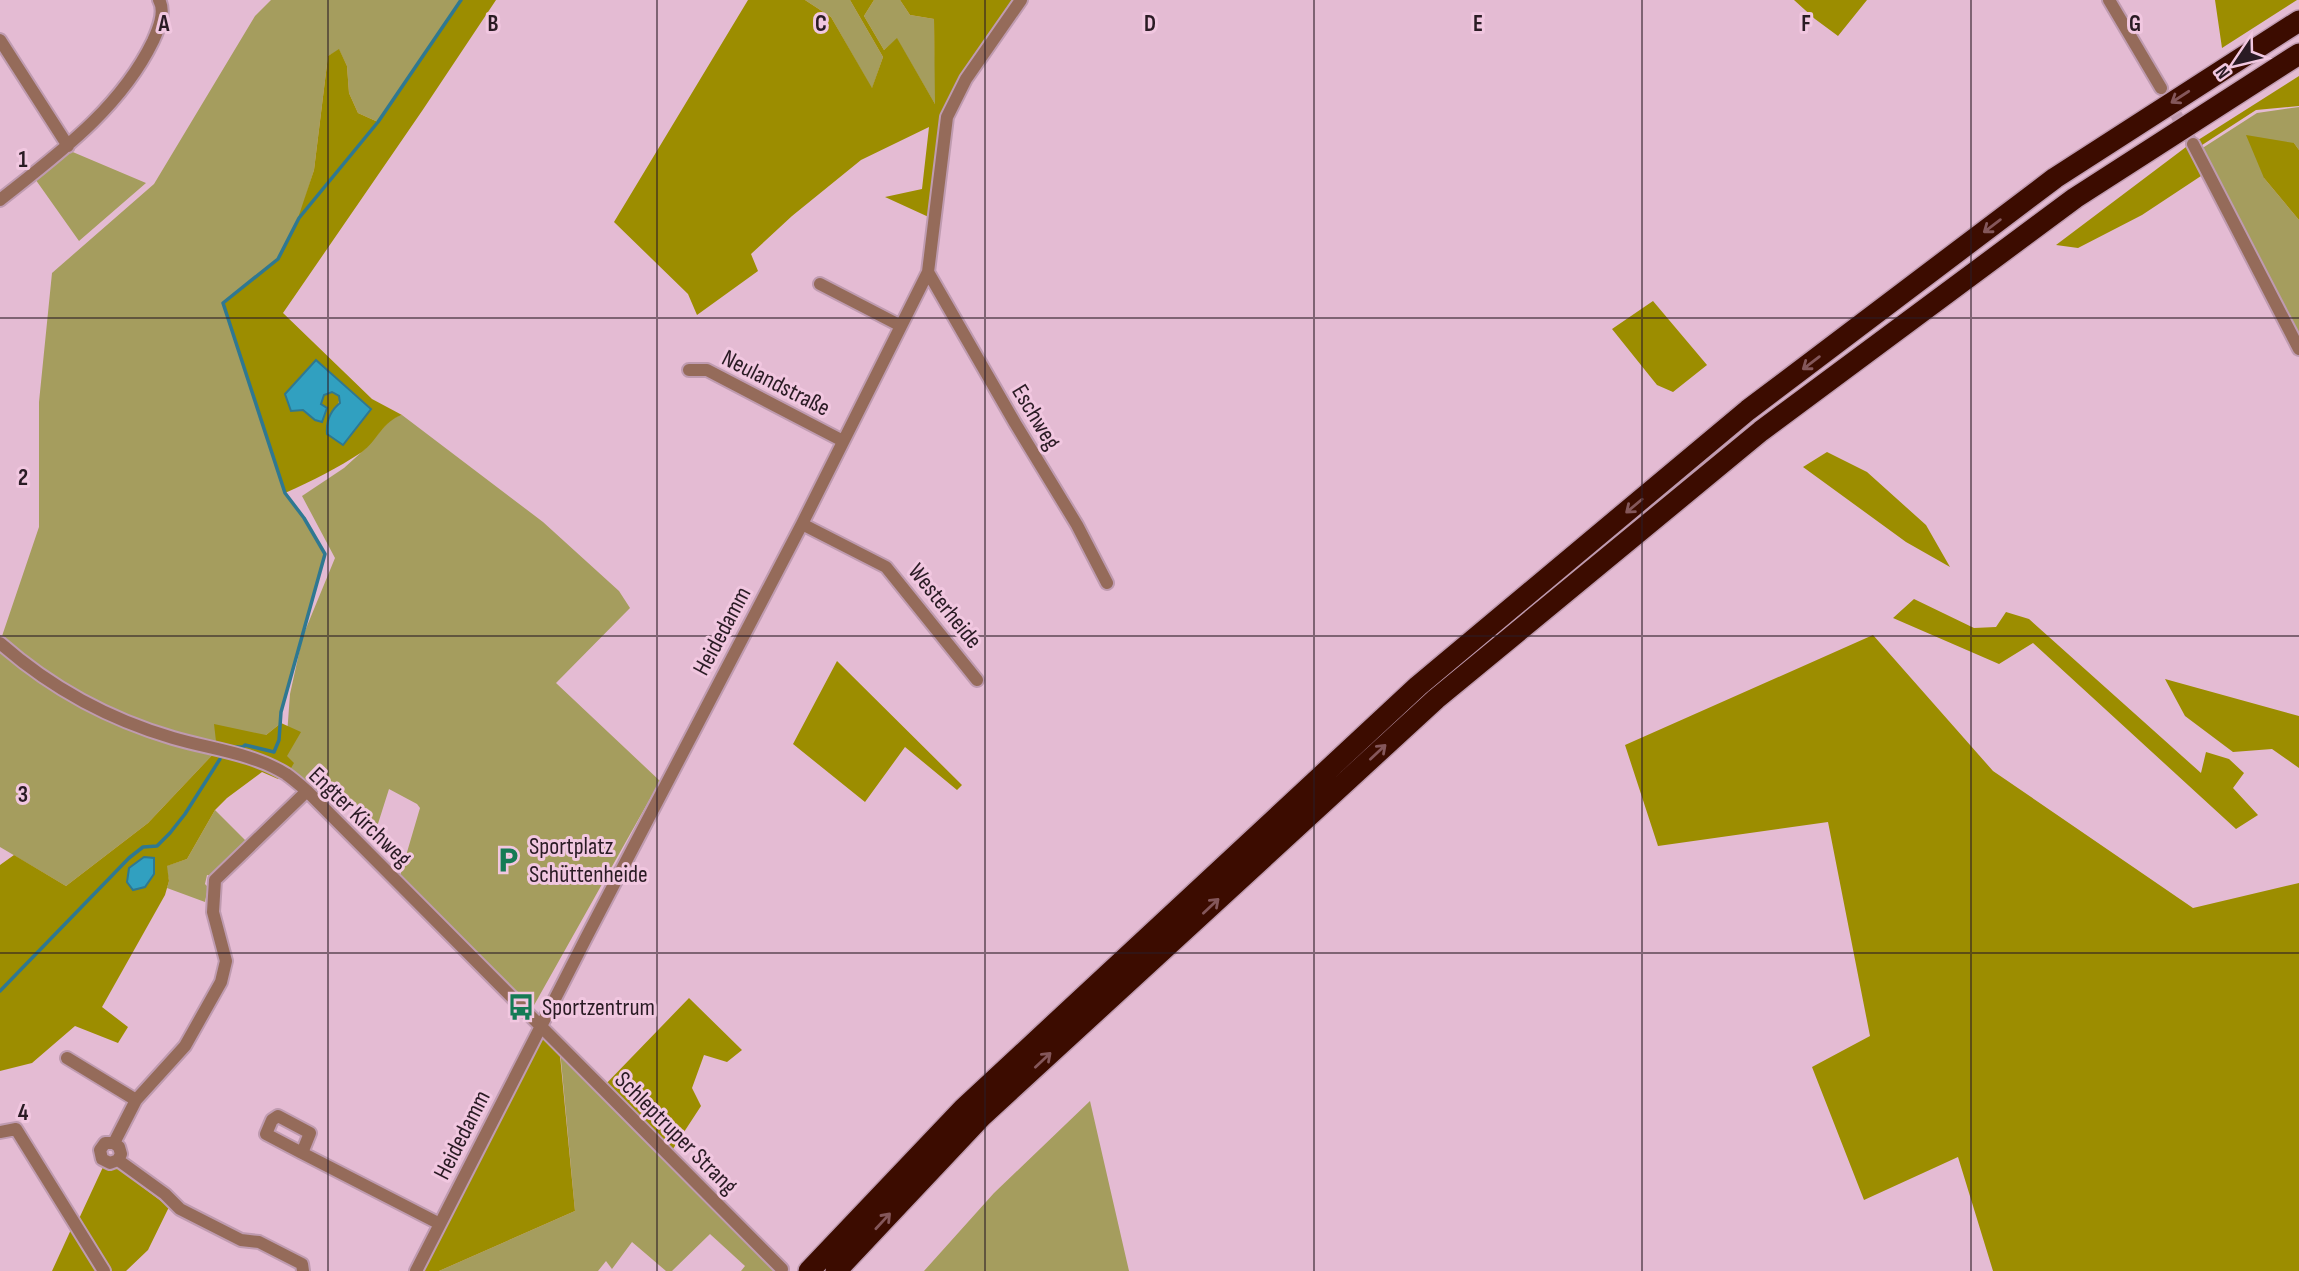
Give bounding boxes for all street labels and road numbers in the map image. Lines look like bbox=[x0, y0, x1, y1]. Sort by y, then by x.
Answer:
street label: Neulandstraße bbox=[717, 343, 835, 423]
street label: Eschweg bbox=[1005, 379, 1067, 455]
street label: Westerheide bbox=[902, 558, 988, 654]
street label: Heidedamm bbox=[687, 582, 757, 680]
street label: Engter Kirchweg bbox=[303, 761, 417, 873]
street label: Schleptruper Strang bbox=[609, 1066, 743, 1200]
street label: Heidedamm bbox=[427, 1086, 497, 1184]

